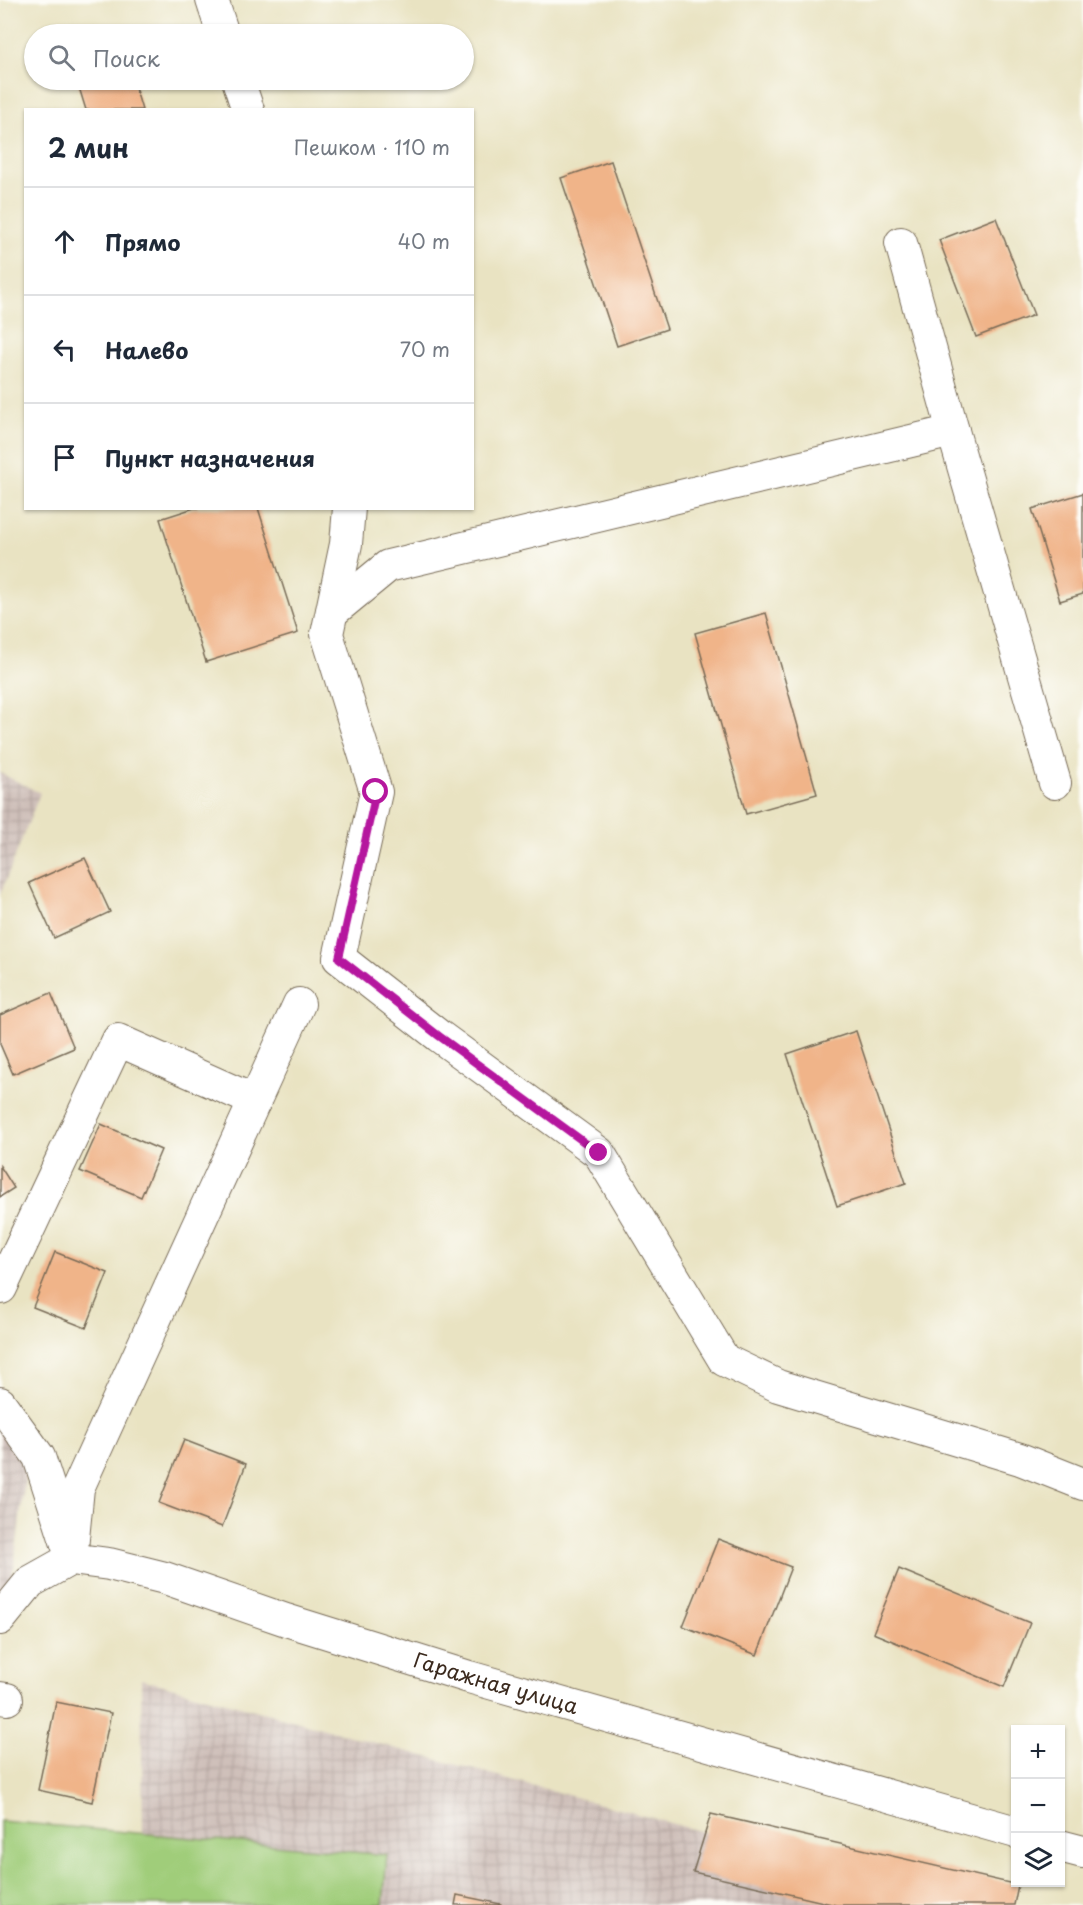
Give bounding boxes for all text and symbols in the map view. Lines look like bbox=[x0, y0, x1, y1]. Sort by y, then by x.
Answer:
search box bbox=[24, 24, 474, 90]
icon: search bbox=[45, 41, 78, 74]
text: Поиск bbox=[93, 41, 160, 74]
text: 2 мин bbox=[48, 128, 129, 167]
text: Пешком · 110 m bbox=[294, 132, 450, 162]
icon: ahead bbox=[48, 225, 81, 258]
text: Прямо bbox=[105, 225, 180, 258]
text: 40 m bbox=[398, 226, 450, 256]
icon: left bbox=[48, 333, 81, 366]
text: Налево bbox=[105, 333, 188, 366]
text: 70 m bbox=[400, 334, 450, 364]
icon: arrive bbox=[48, 441, 81, 474]
text: Пункт назначения bbox=[105, 441, 315, 474]
route start bbox=[362, 778, 388, 804]
route end bbox=[585, 1139, 611, 1165]
street label: Гаражная улица bbox=[410, 1643, 583, 1721]
map controls bbox=[1011, 1725, 1065, 1887]
button: + bbox=[1011, 1725, 1065, 1779]
button: − bbox=[1011, 1779, 1065, 1833]
button: layers bbox=[1011, 1833, 1065, 1887]

